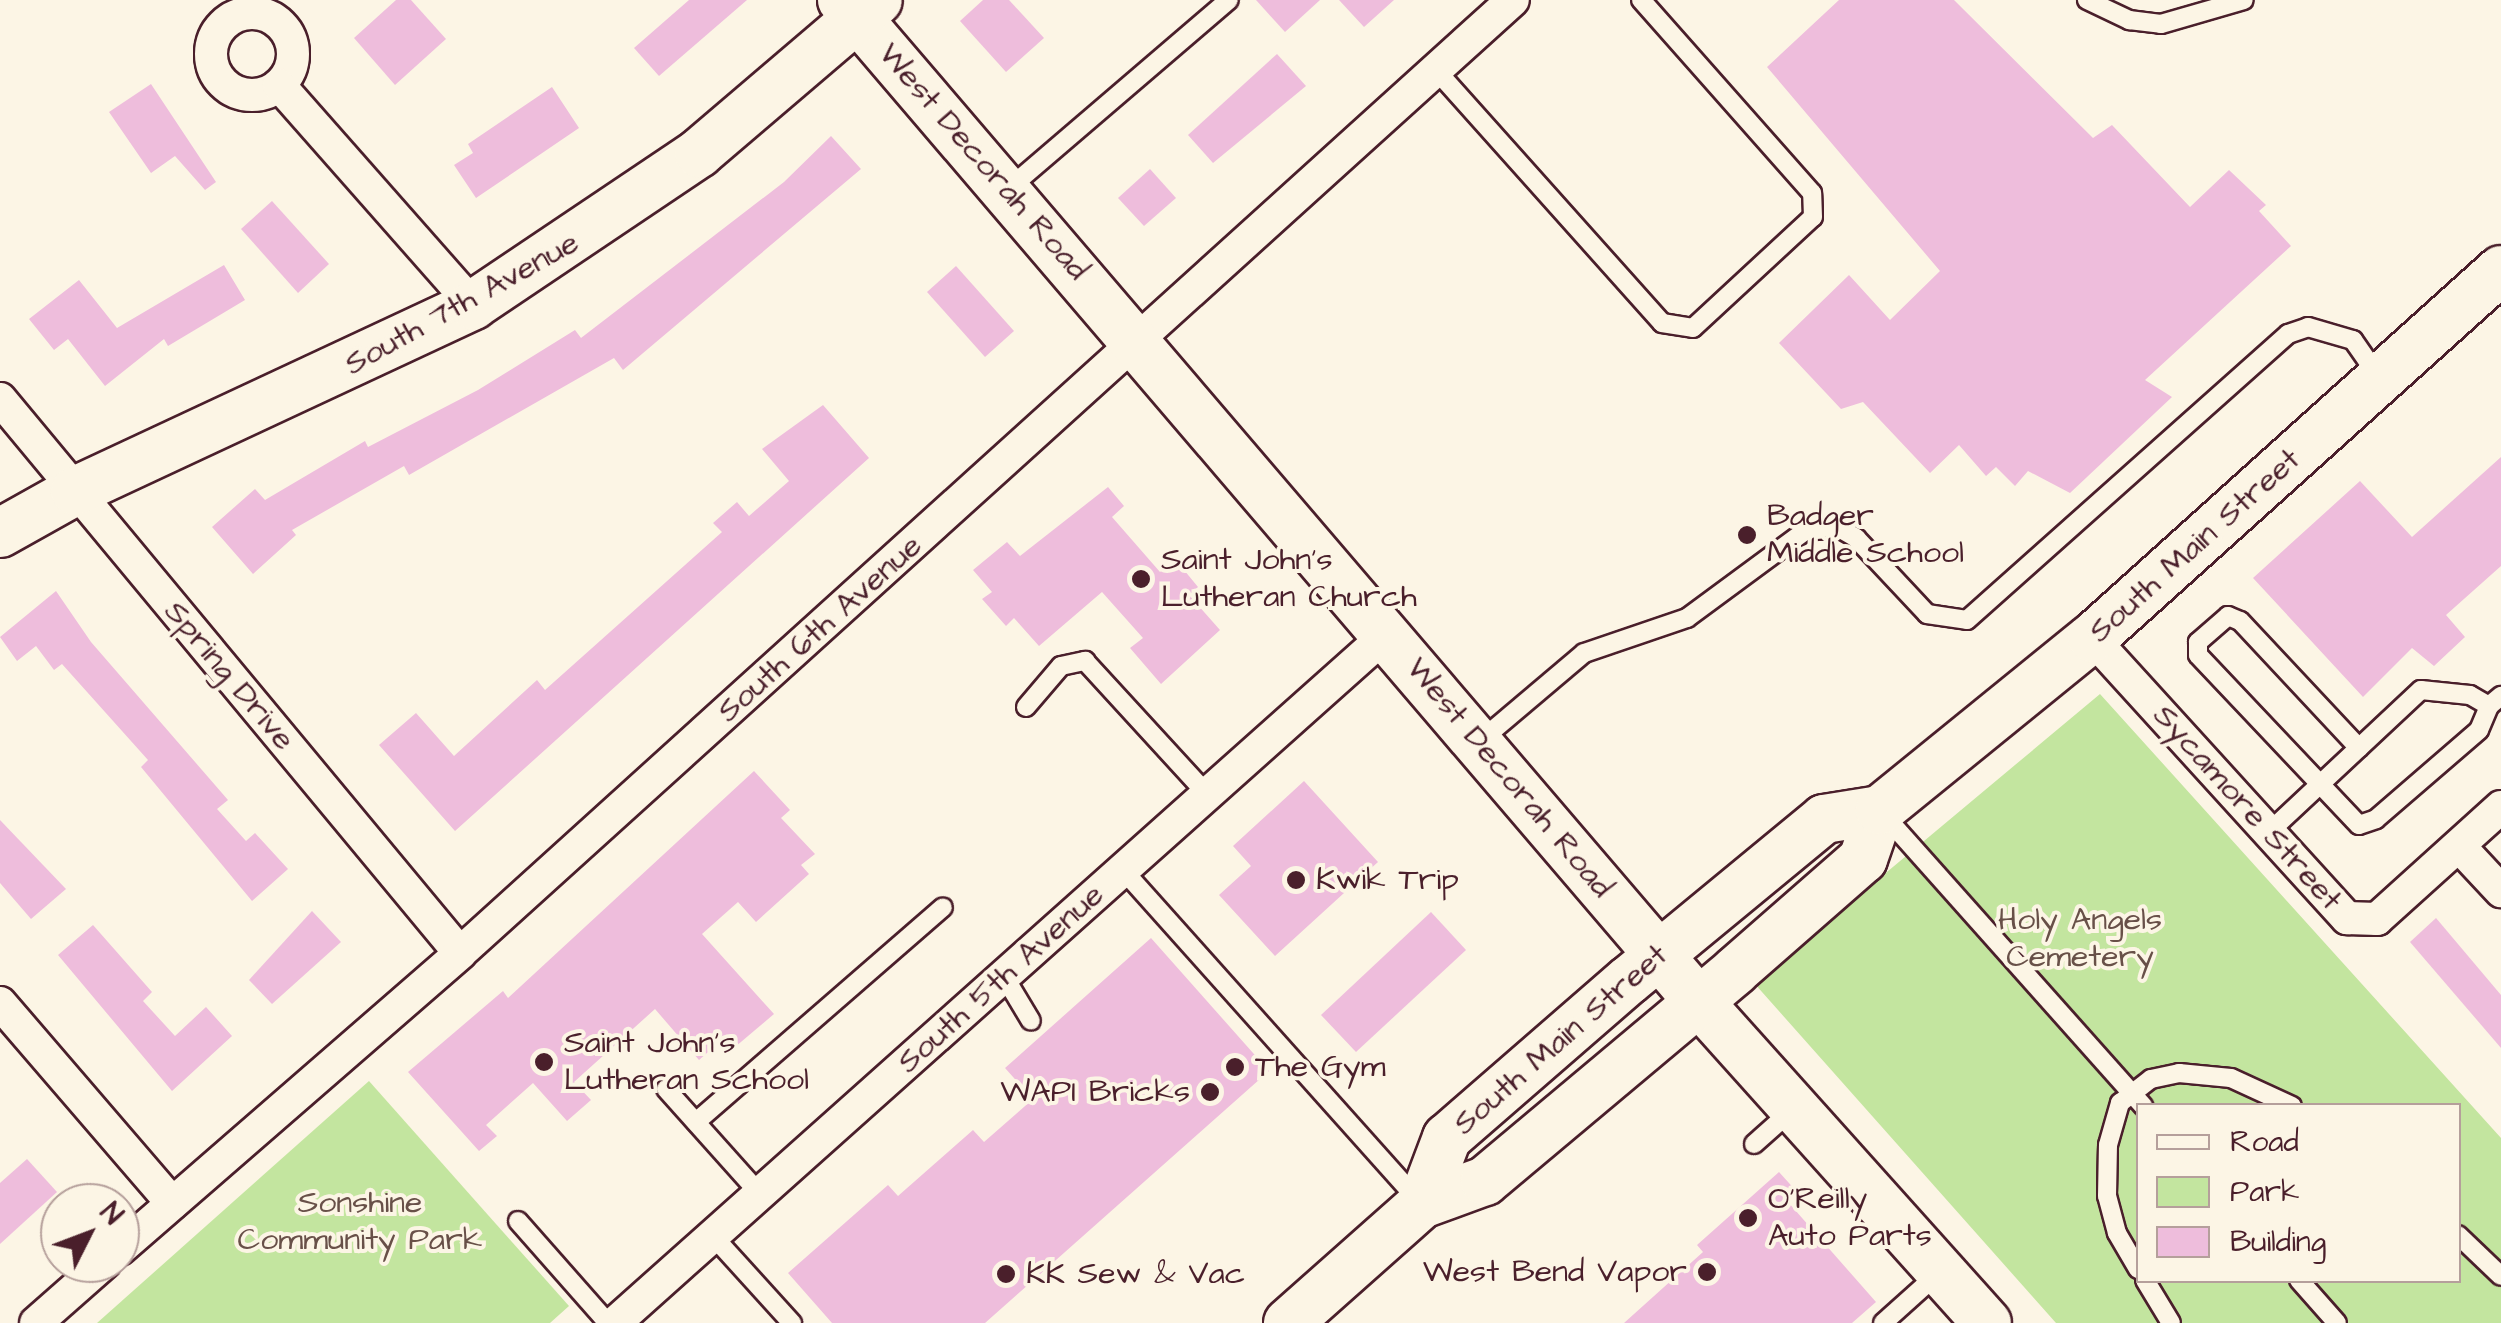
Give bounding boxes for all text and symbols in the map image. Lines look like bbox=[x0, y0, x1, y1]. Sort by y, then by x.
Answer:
street label: West Decorah Road bbox=[870, 36, 1096, 288]
street label: South 7th Avenue bbox=[338, 224, 586, 384]
street label: South Main Street bbox=[2081, 441, 2309, 651]
place label: Badger Middle School bbox=[1767, 498, 1964, 573]
marker: Badger Middle School bbox=[1736, 524, 1758, 546]
street label: South 6th Avenue bbox=[710, 527, 930, 731]
place label: Saint John's Lutheran Church bbox=[1161, 542, 1417, 617]
marker: Saint John's Lutheran Church bbox=[1130, 568, 1152, 590]
street label: Spring Drive bbox=[155, 593, 303, 759]
street label: West Decorah Road bbox=[1397, 650, 1621, 906]
street label: Sycamore Street bbox=[2144, 697, 2350, 919]
place label: Kwik Trip bbox=[1316, 861, 1459, 899]
marker: Kwik Trip bbox=[1285, 869, 1307, 891]
street label: South 5th Avenue bbox=[890, 876, 1112, 1082]
park label: Holy Angels Cemetery bbox=[1998, 902, 2162, 977]
street label: South Main Street bbox=[1446, 936, 1676, 1144]
place label: Saint John's Lutheran School bbox=[564, 1025, 809, 1100]
place label: The Gym bbox=[1255, 1048, 1386, 1086]
marker: Saint John's Lutheran School bbox=[533, 1051, 555, 1073]
marker: The Gym bbox=[1224, 1056, 1246, 1078]
place label: WAPI Bricks bbox=[1000, 1073, 1190, 1111]
marker: WAPI Bricks bbox=[1199, 1081, 1221, 1103]
legend bbox=[2136, 1103, 2461, 1283]
text: Road bbox=[2230, 1121, 2299, 1163]
text: Park bbox=[2230, 1171, 2299, 1213]
place label: O'Reilly Auto Parts bbox=[1768, 1181, 1932, 1256]
north arrow bbox=[40, 1183, 140, 1283]
park label: Sonshine Community Park bbox=[238, 1185, 482, 1260]
text: N bbox=[91, 1194, 132, 1234]
marker: O'Reilly Auto Parts bbox=[1737, 1207, 1759, 1229]
text: Building bbox=[2230, 1221, 2326, 1263]
place label: West Bend Vapor bbox=[1423, 1253, 1687, 1291]
place label: KK Sew & Vac bbox=[1026, 1255, 1245, 1293]
marker: West Bend Vapor bbox=[1696, 1261, 1718, 1283]
marker: KK Sew & Vac bbox=[995, 1263, 1017, 1285]

